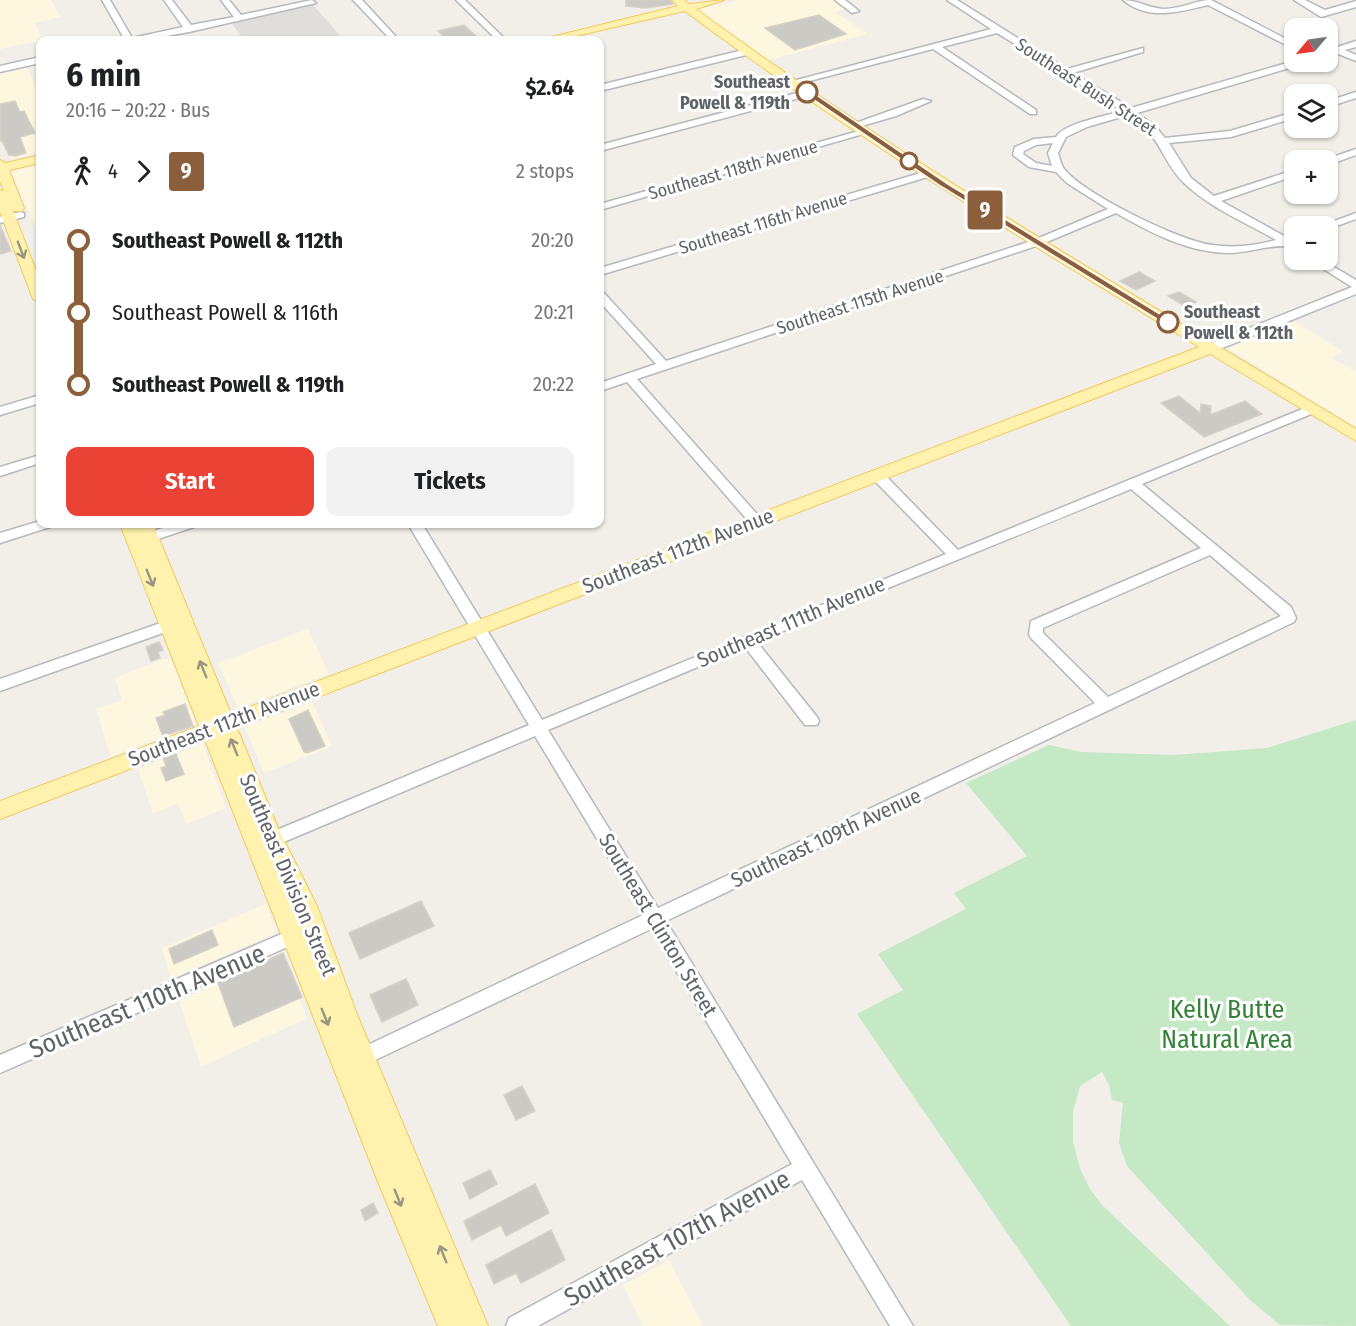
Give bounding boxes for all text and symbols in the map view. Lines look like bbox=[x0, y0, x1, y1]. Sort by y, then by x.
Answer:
north arrow bbox=[1284, 18, 1338, 72]
map controls bbox=[1284, 18, 1338, 270]
street label: Southeast Bush Street bbox=[1012, 33, 1161, 141]
text: 6 min bbox=[66, 55, 141, 95]
place label: Southeast Powell & 119th bbox=[680, 71, 791, 114]
text: $2.64 bbox=[525, 74, 574, 101]
marker: Southeast Powell & 119th bbox=[796, 81, 818, 103]
button: layers bbox=[1284, 84, 1338, 138]
text: 20:16 – 20:22 · Bus bbox=[66, 98, 210, 122]
street label: Southeast 118th Avenue bbox=[646, 135, 820, 205]
button: + bbox=[1284, 150, 1338, 204]
unlabelled marker bbox=[900, 152, 918, 170]
icon: walk bbox=[66, 155, 99, 188]
icon: forward bbox=[127, 155, 160, 188]
text: 9 bbox=[181, 158, 192, 184]
text: 4 bbox=[108, 159, 118, 183]
text: 2 stops bbox=[516, 159, 574, 183]
street label: Southeast 116th Avenue bbox=[676, 187, 850, 259]
line badge: 9 bbox=[966, 190, 1004, 230]
text: 9 bbox=[980, 197, 990, 223]
button: − bbox=[1284, 216, 1338, 270]
text: Southeast Powell & 112th bbox=[112, 227, 343, 254]
text: 20:20 bbox=[531, 228, 574, 252]
one-way arrow bbox=[17, 240, 28, 259]
street label: Southeast 115th Avenue bbox=[774, 265, 946, 339]
text: Southeast Powell & 116th bbox=[112, 299, 339, 326]
text: 20:21 bbox=[534, 300, 574, 324]
place label: Southeast Powell & 112th bbox=[1184, 301, 1293, 344]
marker: Southeast Powell & 112th bbox=[1157, 311, 1179, 333]
text: Southeast Powell & 119th bbox=[112, 371, 344, 398]
text: 20:22 bbox=[533, 372, 574, 396]
button: Start bbox=[66, 447, 314, 516]
button: Tickets bbox=[326, 447, 574, 516]
street label: Southeast 112th Avenue bbox=[579, 503, 777, 599]
one-way arrow bbox=[146, 568, 157, 587]
street label: Southeast 111th Avenue bbox=[693, 571, 889, 673]
one-way arrow bbox=[197, 660, 208, 679]
street label: Southeast 112th Avenue bbox=[125, 676, 323, 772]
one-way arrow bbox=[228, 738, 239, 756]
street label: Southeast Division Street bbox=[234, 770, 342, 980]
street label: Southeast 109th Avenue bbox=[727, 783, 925, 893]
street label: Southeast Clinton Street bbox=[593, 829, 723, 1021]
street label: Southeast 110th Avenue bbox=[25, 938, 270, 1065]
park label: Kelly Butte Natural Area bbox=[1161, 994, 1293, 1055]
one-way arrow bbox=[320, 1008, 331, 1026]
street label: Southeast 107th Avenue bbox=[559, 1163, 796, 1313]
one-way arrow bbox=[393, 1189, 404, 1207]
one-way arrow bbox=[437, 1245, 448, 1263]

